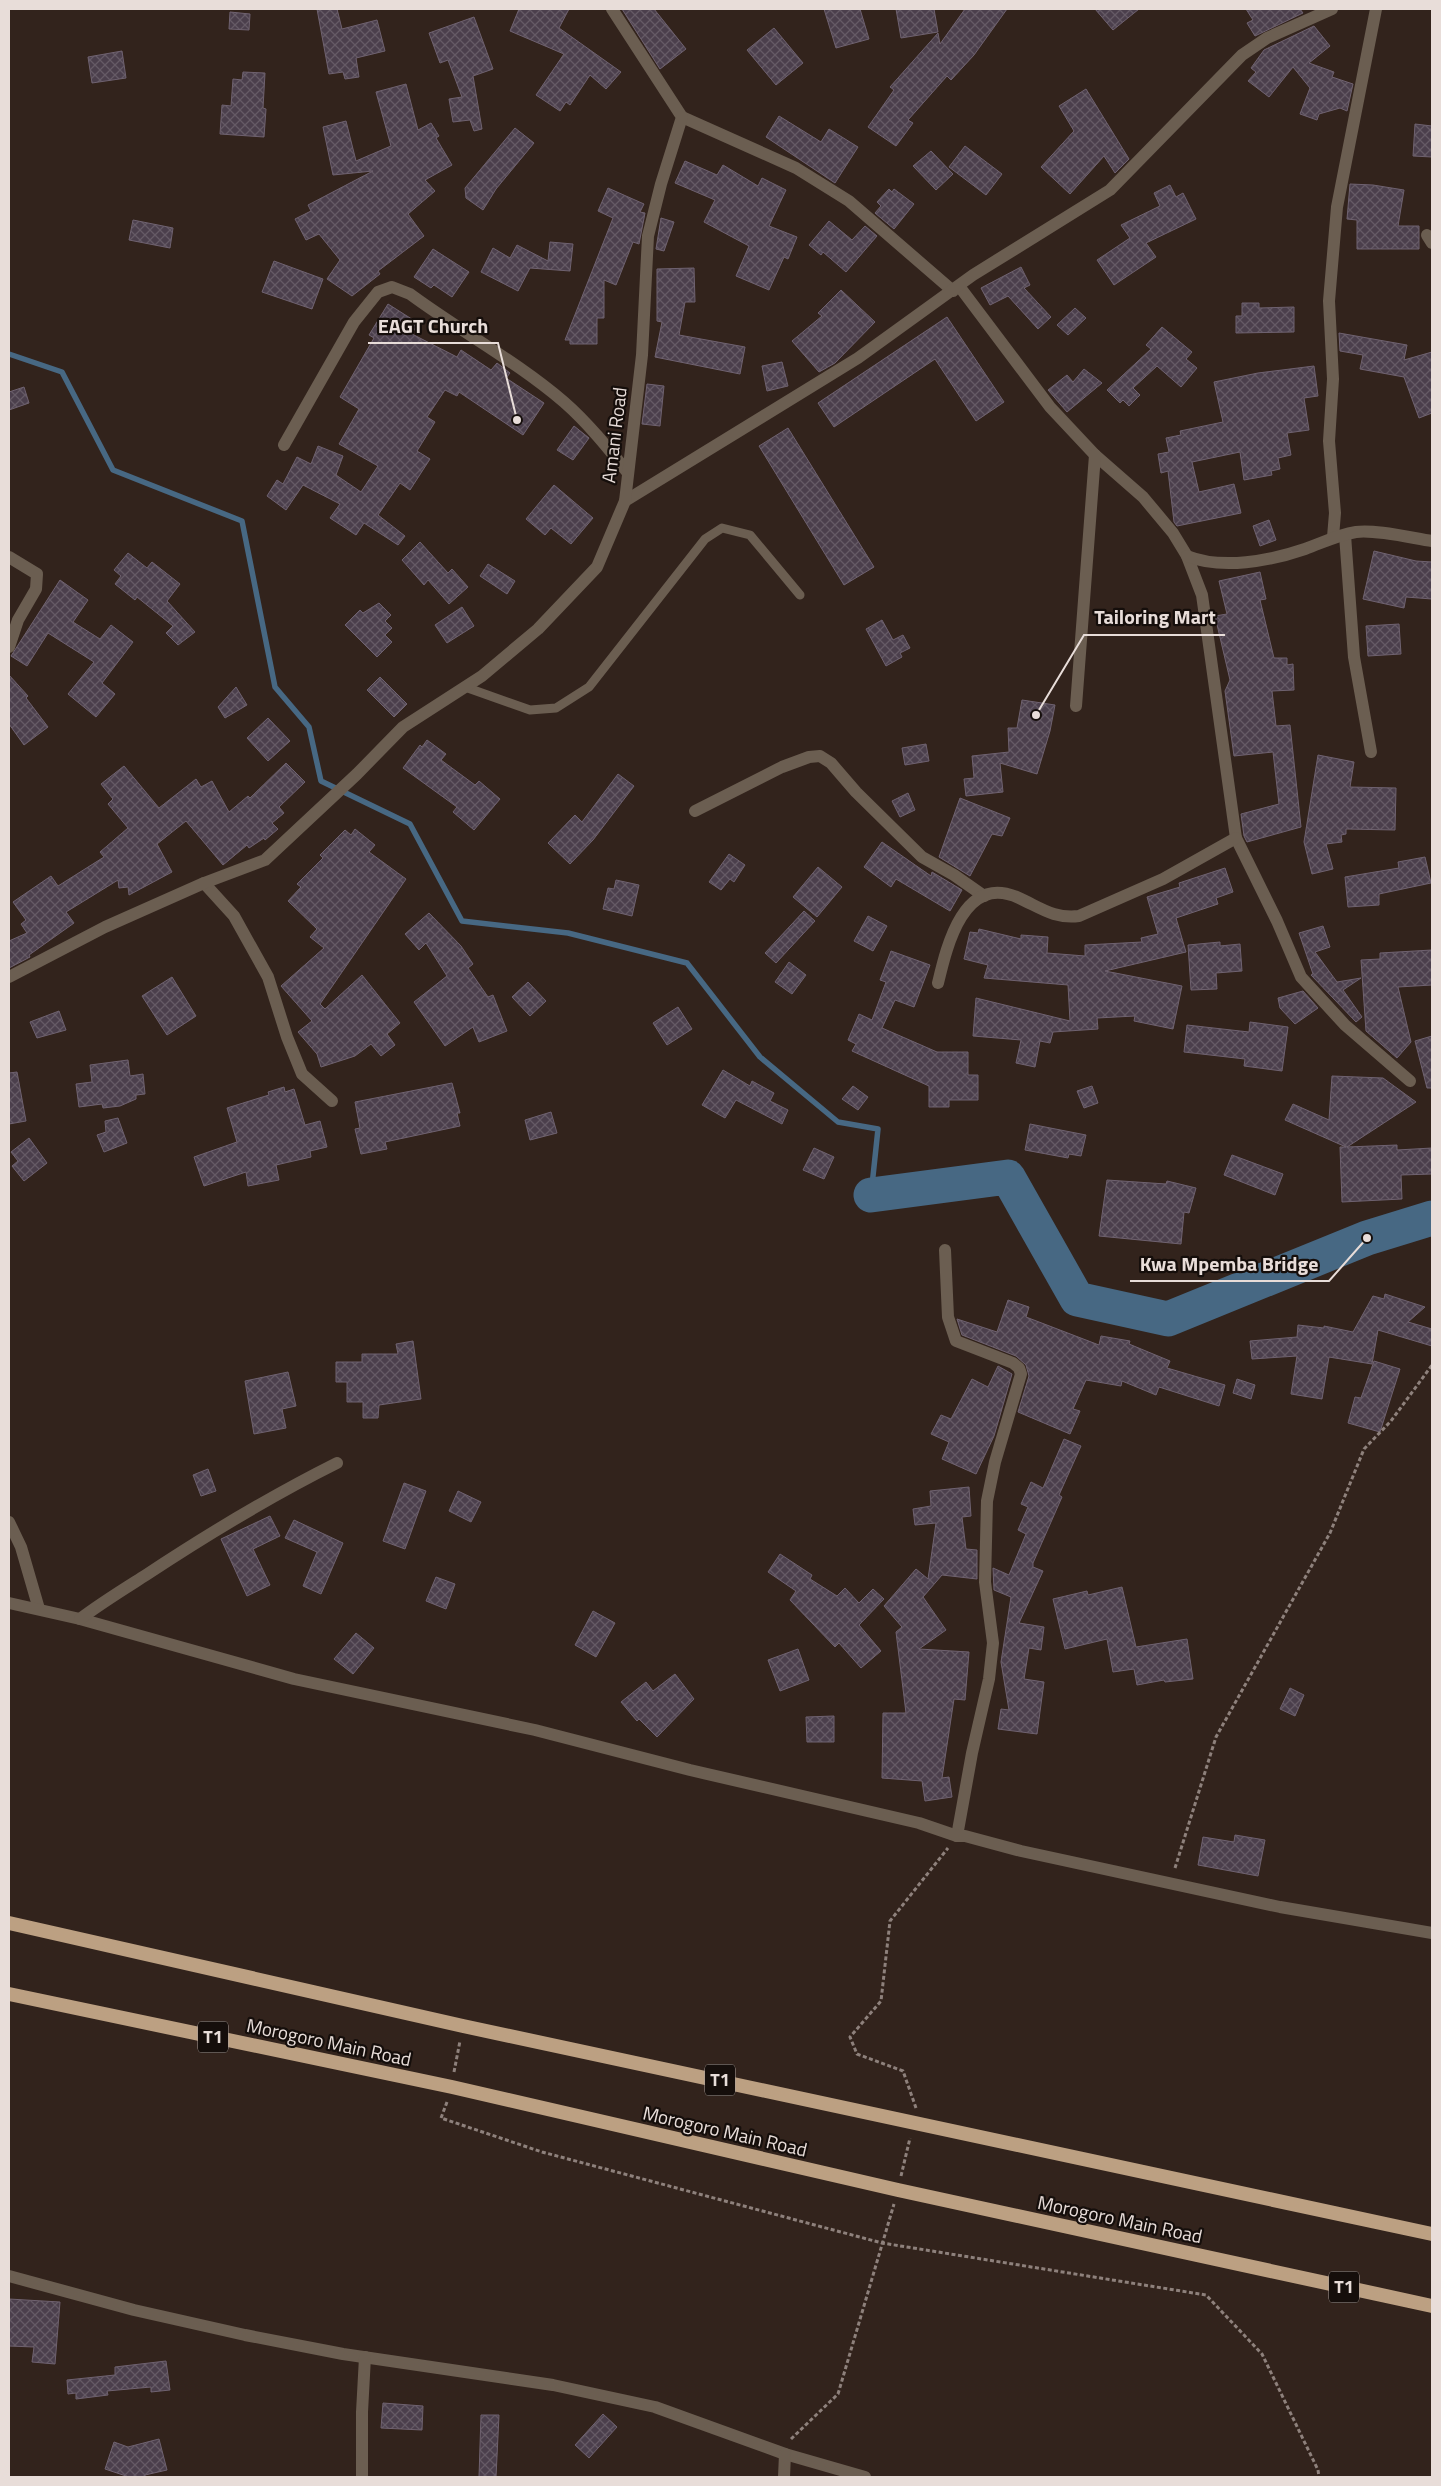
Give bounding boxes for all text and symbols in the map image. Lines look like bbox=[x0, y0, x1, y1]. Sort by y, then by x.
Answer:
callout: EAGT Church bbox=[368, 308, 498, 343]
text: EAGT Church bbox=[378, 310, 488, 341]
street label: Amani Road bbox=[593, 385, 634, 485]
callout: Tailoring Mart bbox=[1084, 600, 1225, 635]
text: Tailoring Mart bbox=[1094, 601, 1216, 632]
callout: Kwa Mpemba Bridge bbox=[1130, 1246, 1329, 1281]
text: Kwa Mpemba Bridge bbox=[1140, 1248, 1318, 1279]
street label: Morogoro Main Road bbox=[244, 2010, 414, 2073]
road number: T1 bbox=[198, 2021, 228, 2052]
road number: T1 bbox=[705, 2064, 735, 2096]
street label: Morogoro Main Road bbox=[640, 2098, 810, 2164]
street label: Morogoro Main Road bbox=[1035, 2187, 1205, 2250]
road number: T1 bbox=[1329, 2272, 1359, 2302]

